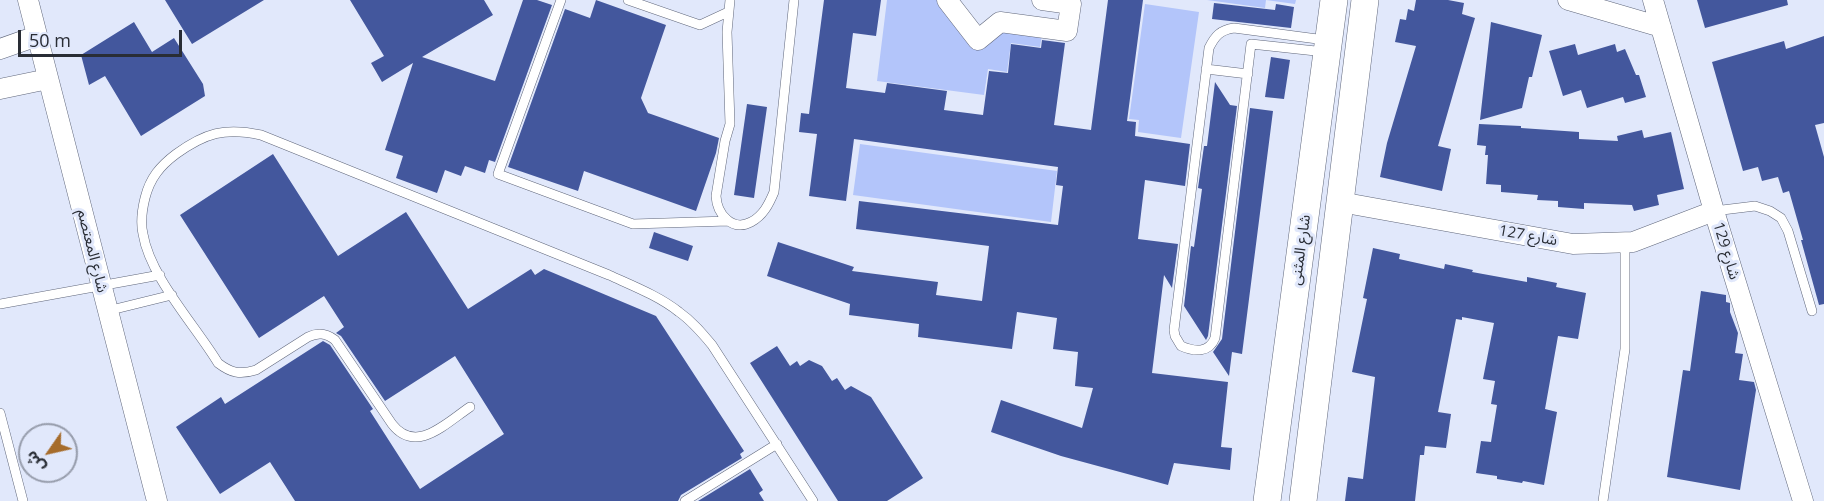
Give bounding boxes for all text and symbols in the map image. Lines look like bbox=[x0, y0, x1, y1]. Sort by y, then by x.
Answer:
scale bar bbox=[21, 18, 184, 56]
text: 50 m bbox=[29, 28, 71, 52]
street label: شارع المعتصم bbox=[73, 207, 111, 295]
street label: شارع المثنى bbox=[1287, 214, 1315, 286]
street label: شارع 129 bbox=[1709, 220, 1743, 282]
street label: شارع 127 bbox=[1497, 222, 1559, 250]
north arrow bbox=[18, 423, 78, 483]
text: ش bbox=[19, 447, 50, 477]

